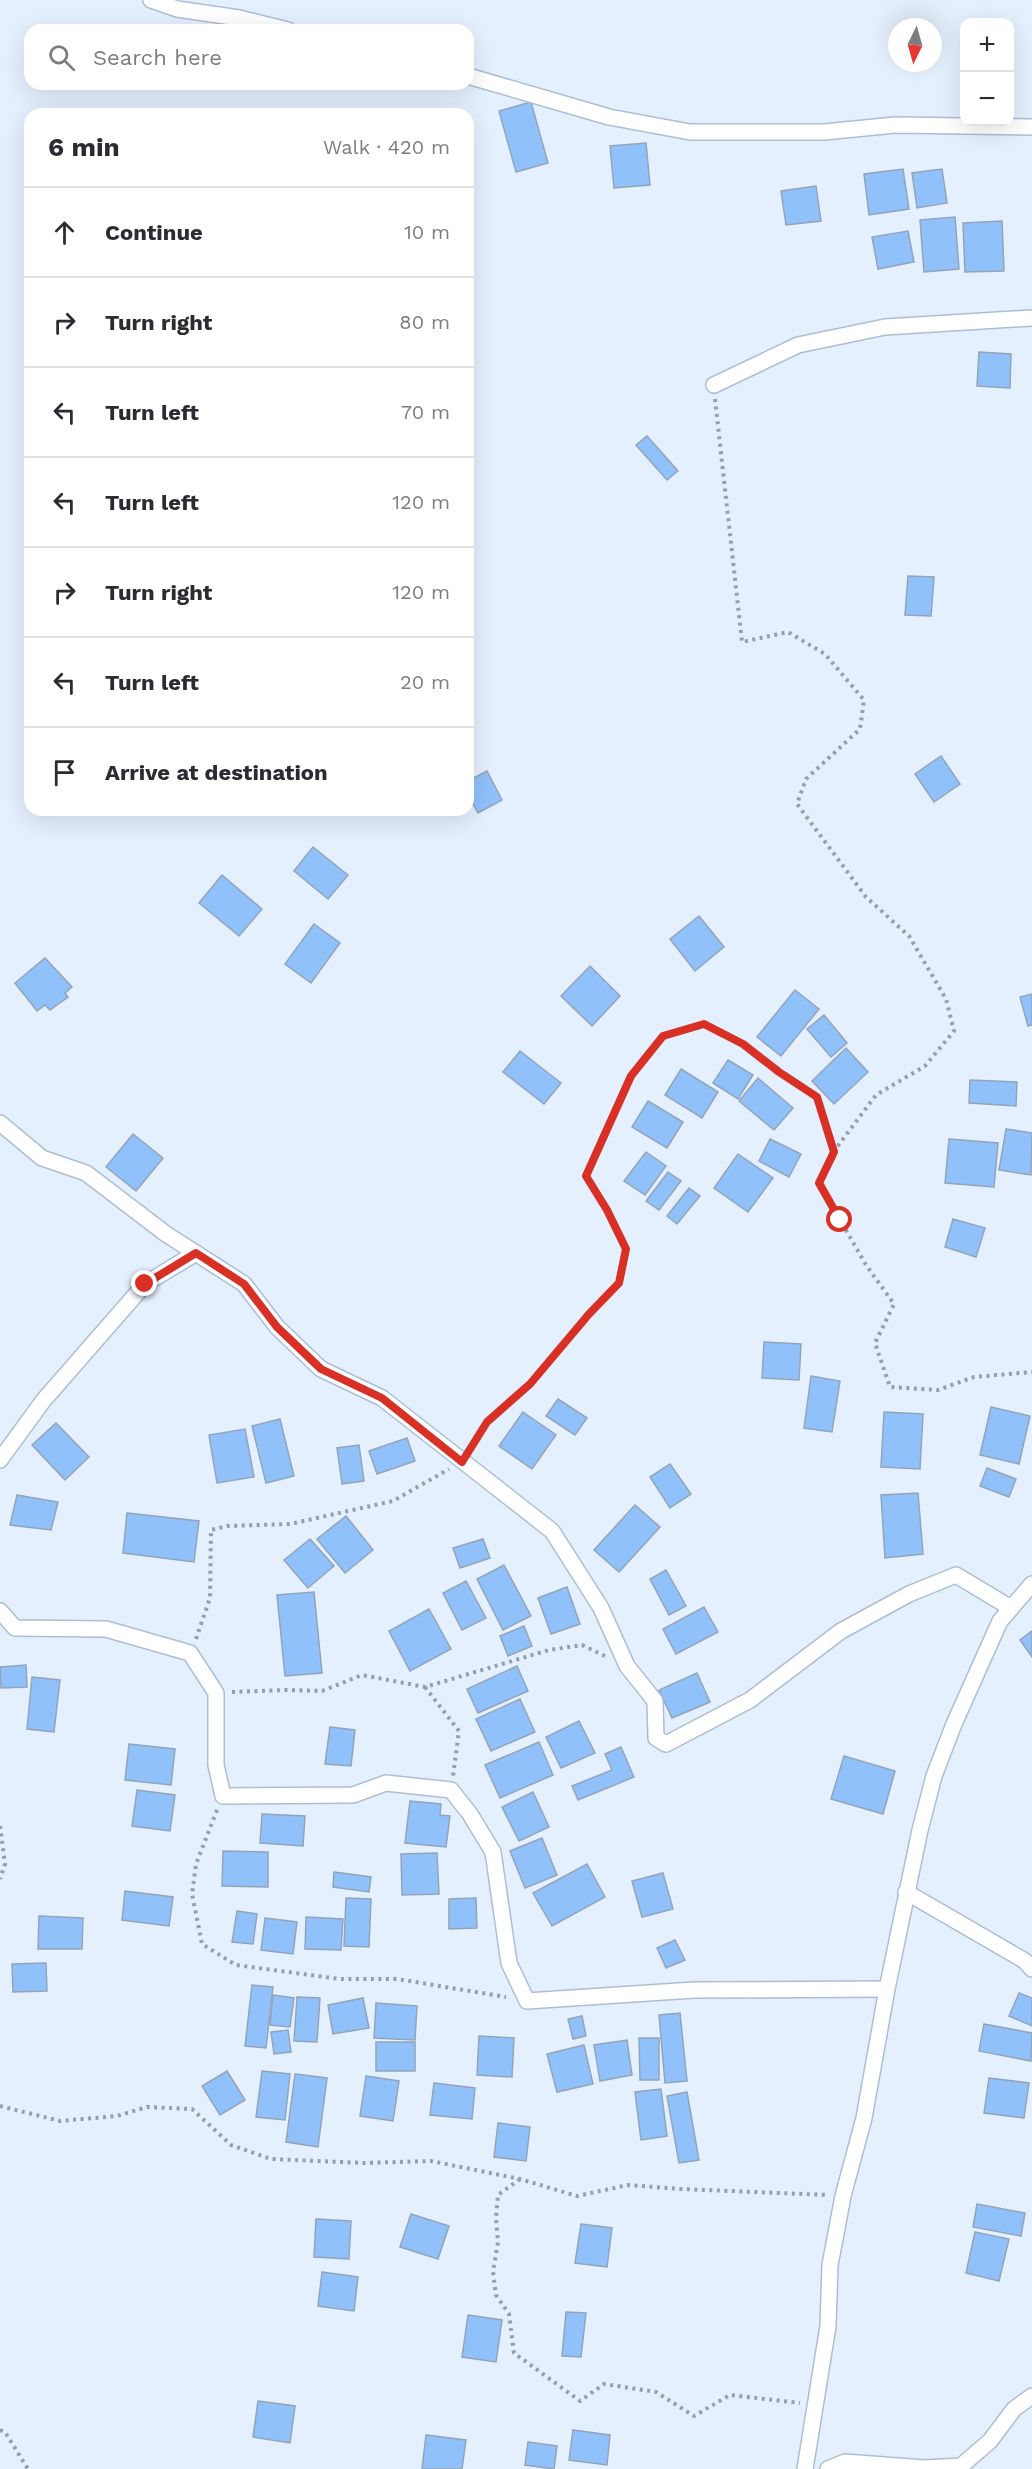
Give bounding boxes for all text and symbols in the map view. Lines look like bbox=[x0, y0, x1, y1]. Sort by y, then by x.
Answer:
north arrow bbox=[888, 18, 942, 72]
map controls bbox=[960, 18, 1014, 126]
button: + bbox=[960, 18, 1014, 72]
search box bbox=[24, 24, 474, 90]
icon: search bbox=[45, 41, 78, 74]
text: Search here bbox=[93, 45, 222, 70]
button: − bbox=[960, 72, 1014, 126]
text: 6 min bbox=[48, 132, 120, 162]
text: Walk · 420 m bbox=[323, 135, 450, 159]
icon: ahead bbox=[48, 216, 81, 249]
text: Continue bbox=[105, 220, 203, 245]
text: 10 m bbox=[404, 220, 450, 244]
icon: right bbox=[48, 306, 81, 339]
text: Turn right bbox=[105, 310, 212, 335]
text: 80 m bbox=[399, 310, 450, 334]
icon: left bbox=[48, 396, 81, 429]
text: Turn left bbox=[105, 400, 199, 425]
text: 70 m bbox=[401, 400, 450, 424]
icon: left bbox=[48, 486, 81, 519]
text: Turn left bbox=[105, 490, 199, 515]
text: 120 m bbox=[392, 490, 450, 514]
icon: right bbox=[48, 576, 81, 609]
text: Turn right bbox=[105, 580, 212, 605]
text: 120 m bbox=[392, 580, 450, 604]
icon: left bbox=[48, 666, 81, 699]
text: Turn left bbox=[105, 670, 199, 695]
text: 20 m bbox=[400, 670, 450, 694]
icon: arrive bbox=[48, 756, 81, 789]
text: Arrive at destination bbox=[105, 760, 328, 785]
route start bbox=[826, 1206, 852, 1232]
route end bbox=[131, 1270, 157, 1296]

